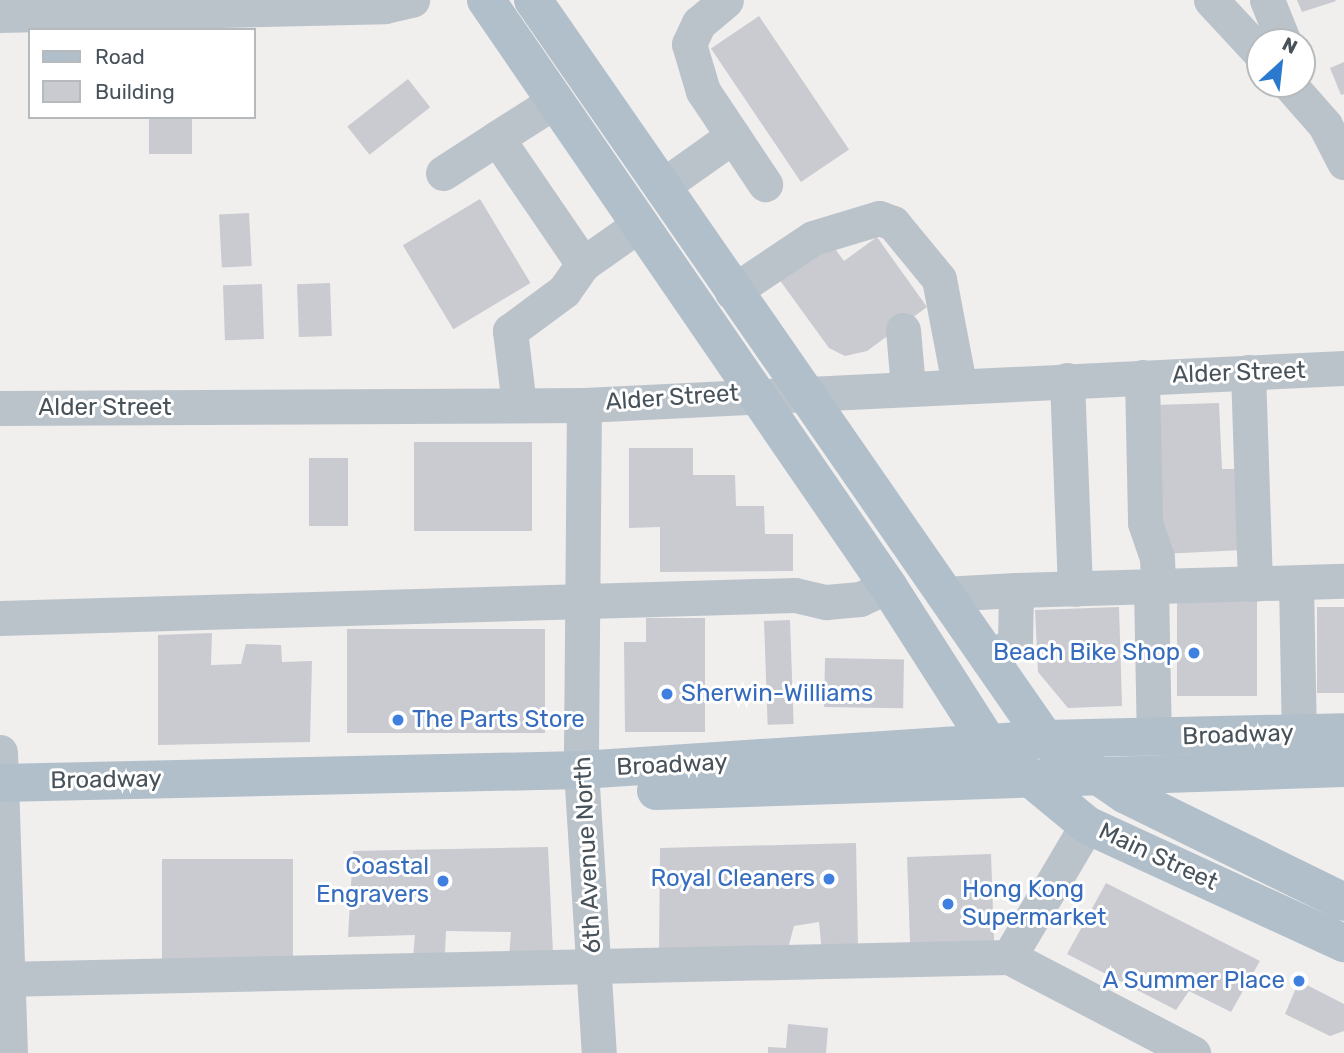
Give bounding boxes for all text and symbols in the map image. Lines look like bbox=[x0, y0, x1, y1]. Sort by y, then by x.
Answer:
legend bbox=[28, 28, 256, 119]
north arrow bbox=[1246, 28, 1316, 98]
text: N bbox=[1279, 32, 1301, 59]
text: Road bbox=[95, 44, 145, 69]
text: Building bbox=[95, 79, 175, 104]
street label: Alder Street bbox=[1172, 356, 1306, 390]
street label: Alder Street bbox=[604, 379, 740, 417]
street label: Alder Street bbox=[38, 394, 172, 422]
place label: Beach Bike Shop bbox=[993, 639, 1180, 667]
marker: Beach Bike Shop bbox=[1186, 645, 1202, 661]
place label: Sherwin-Williams bbox=[681, 680, 873, 708]
marker: Sherwin-Williams bbox=[659, 686, 675, 702]
place label: The Parts Store bbox=[412, 706, 585, 734]
marker: The Parts Store bbox=[390, 712, 406, 728]
street label: Broadway bbox=[1182, 719, 1294, 751]
street label: Broadway bbox=[616, 748, 728, 782]
street label: 6th Avenue North bbox=[568, 755, 608, 955]
street label: Broadway bbox=[50, 765, 162, 795]
street label: Main Street bbox=[1094, 817, 1222, 897]
place label: Coastal Engravers bbox=[316, 853, 429, 909]
place label: Royal Cleaners bbox=[651, 865, 815, 893]
marker: Royal Cleaners bbox=[821, 871, 837, 887]
marker: Coastal Engravers bbox=[435, 873, 451, 889]
place label: Hong Kong Supermarket bbox=[962, 876, 1106, 932]
marker: Hong Kong Supermarket bbox=[940, 896, 956, 912]
place label: A Summer Place bbox=[1101, 967, 1285, 995]
marker: A Summer Place bbox=[1291, 973, 1307, 989]

